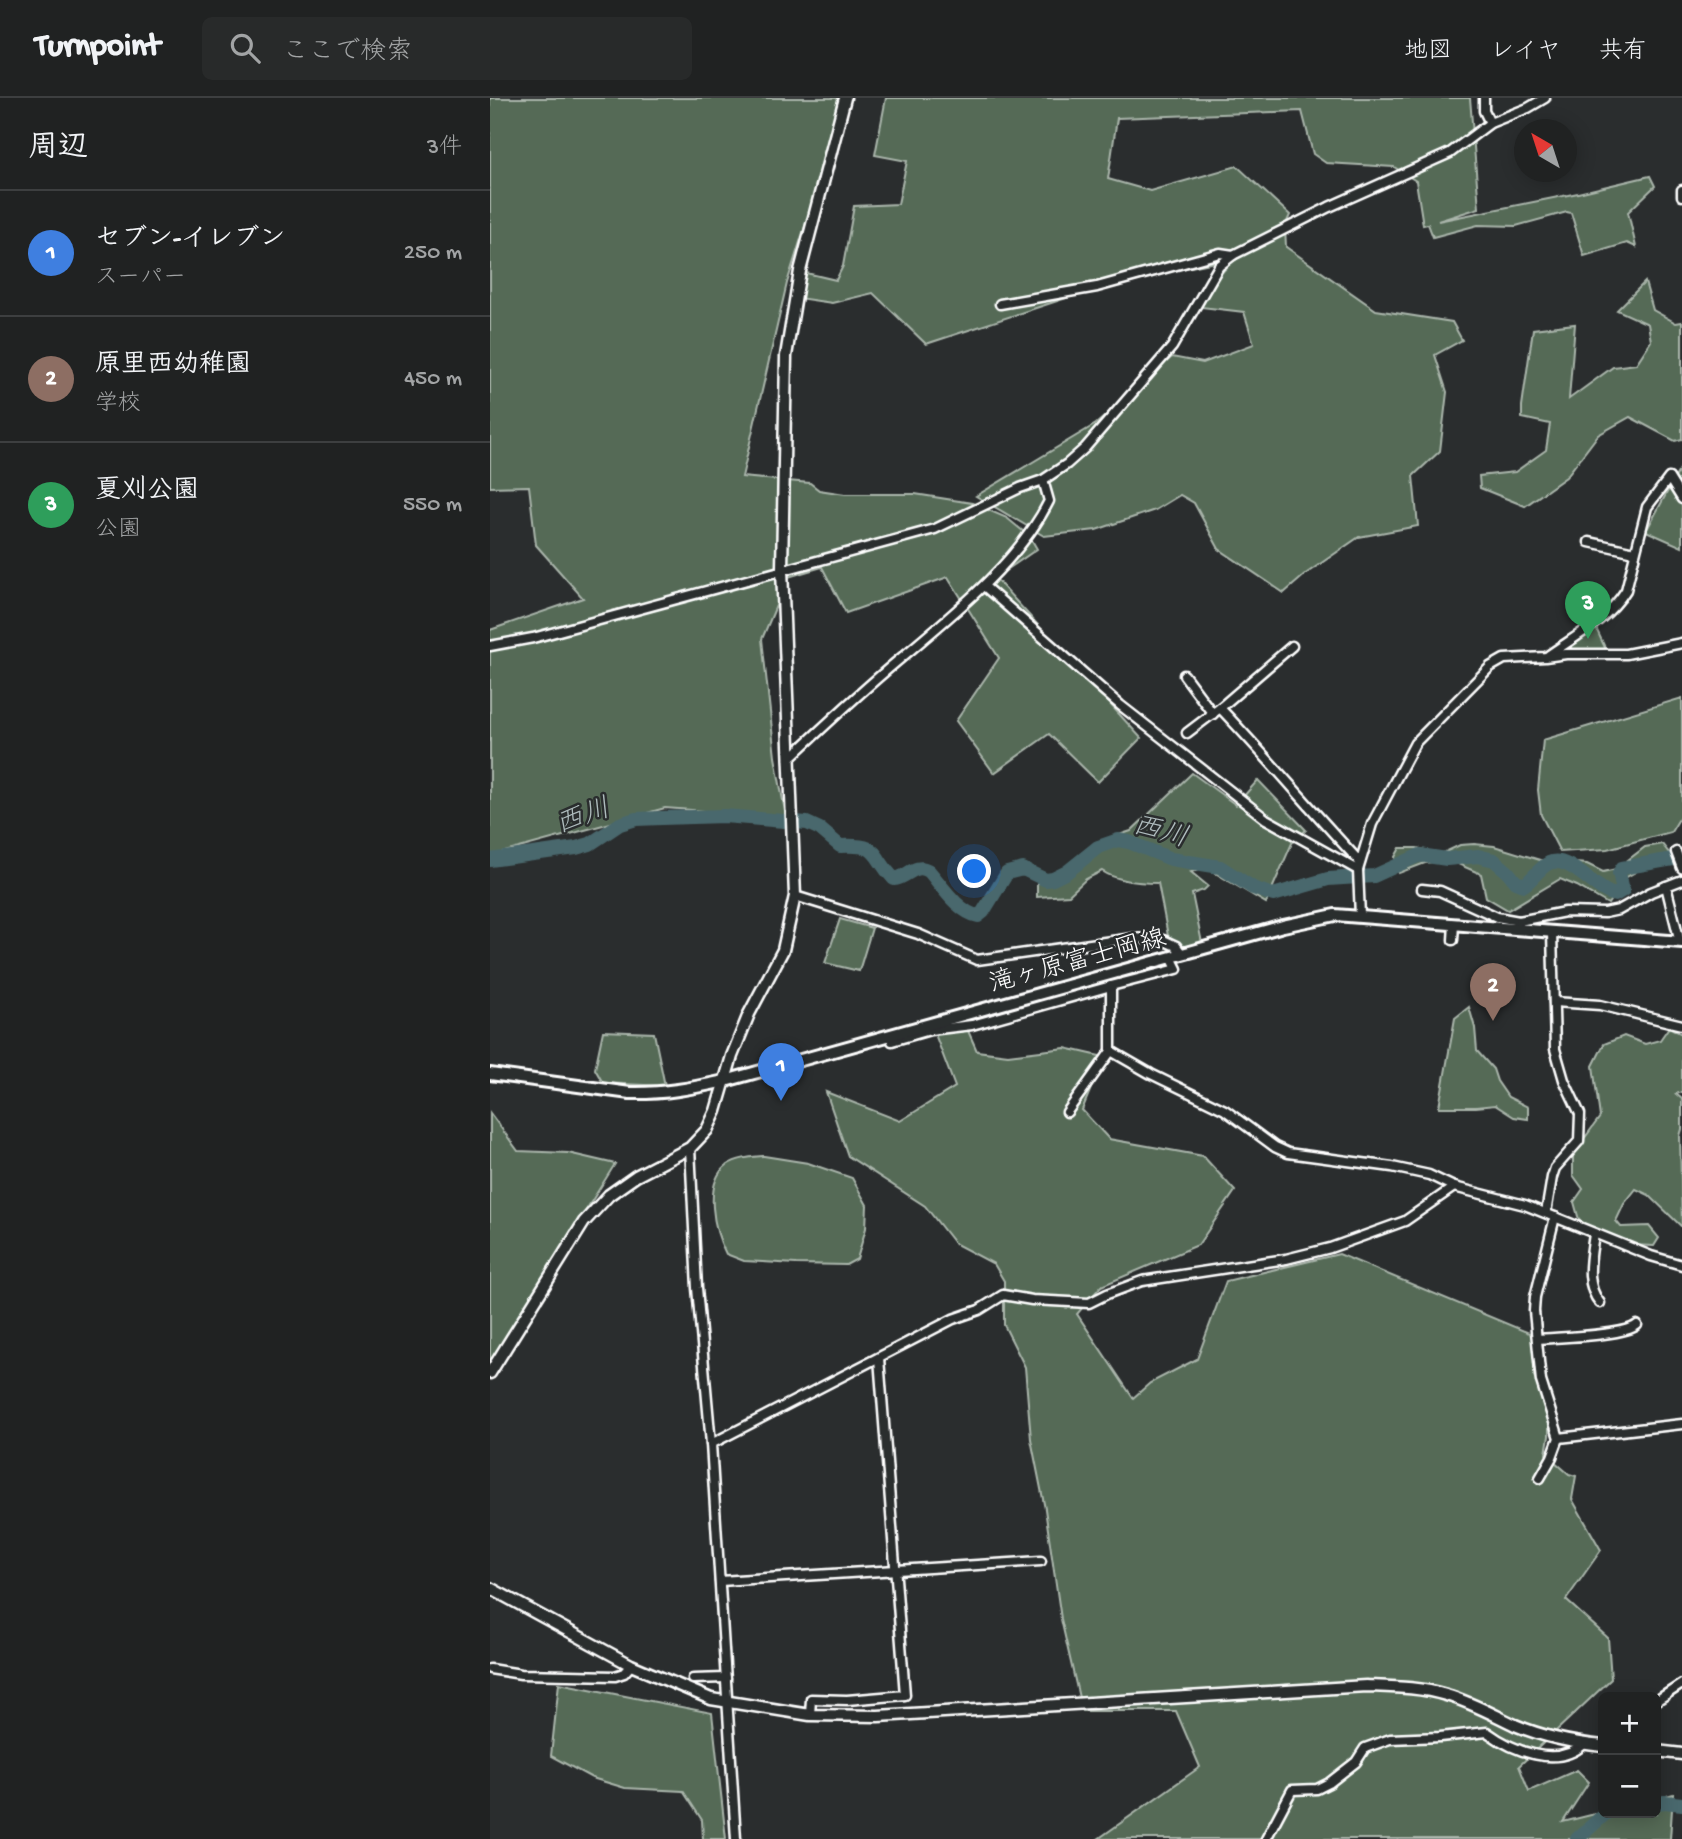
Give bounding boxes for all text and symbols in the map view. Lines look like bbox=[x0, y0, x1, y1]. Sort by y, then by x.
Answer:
search box bbox=[202, 17, 692, 80]
text: Turnpoint bbox=[35, 29, 160, 67]
icon: search bbox=[226, 29, 264, 67]
text: ここで検索 bbox=[282, 38, 412, 69]
text: 地図 bbox=[1404, 38, 1452, 67]
text: レイヤ bbox=[1490, 38, 1561, 67]
text: 共有 bbox=[1599, 38, 1647, 67]
north arrow bbox=[1514, 119, 1577, 182]
text: 周辺 bbox=[28, 132, 88, 167]
text: 3件 bbox=[427, 135, 462, 162]
text: セブン-イレブン bbox=[95, 225, 285, 256]
text: 1 bbox=[46, 240, 56, 267]
text: 250 m bbox=[404, 240, 462, 267]
text: スーパー bbox=[95, 265, 186, 292]
text: 原里西幼稚園 bbox=[95, 351, 251, 382]
text: 2 bbox=[45, 366, 57, 393]
text: 450 m bbox=[404, 366, 462, 393]
text: 学校 bbox=[95, 391, 141, 418]
text: 夏刈公園 bbox=[95, 477, 199, 508]
text: 3 bbox=[45, 492, 57, 519]
text: 550 m bbox=[403, 492, 462, 519]
text: 公園 bbox=[95, 517, 141, 544]
pin: 3 bbox=[1565, 581, 1611, 639]
water label: 西川 bbox=[552, 793, 616, 843]
water label: 西川 bbox=[1129, 810, 1191, 857]
your location bbox=[957, 854, 991, 888]
street label: 滝ヶ原富士岡線 bbox=[986, 923, 1170, 1002]
pin: 2 bbox=[1470, 963, 1516, 1021]
pin: 1 bbox=[758, 1043, 804, 1101]
map controls bbox=[1598, 1692, 1661, 1818]
button: + bbox=[1598, 1692, 1661, 1755]
button: − bbox=[1598, 1755, 1661, 1818]

